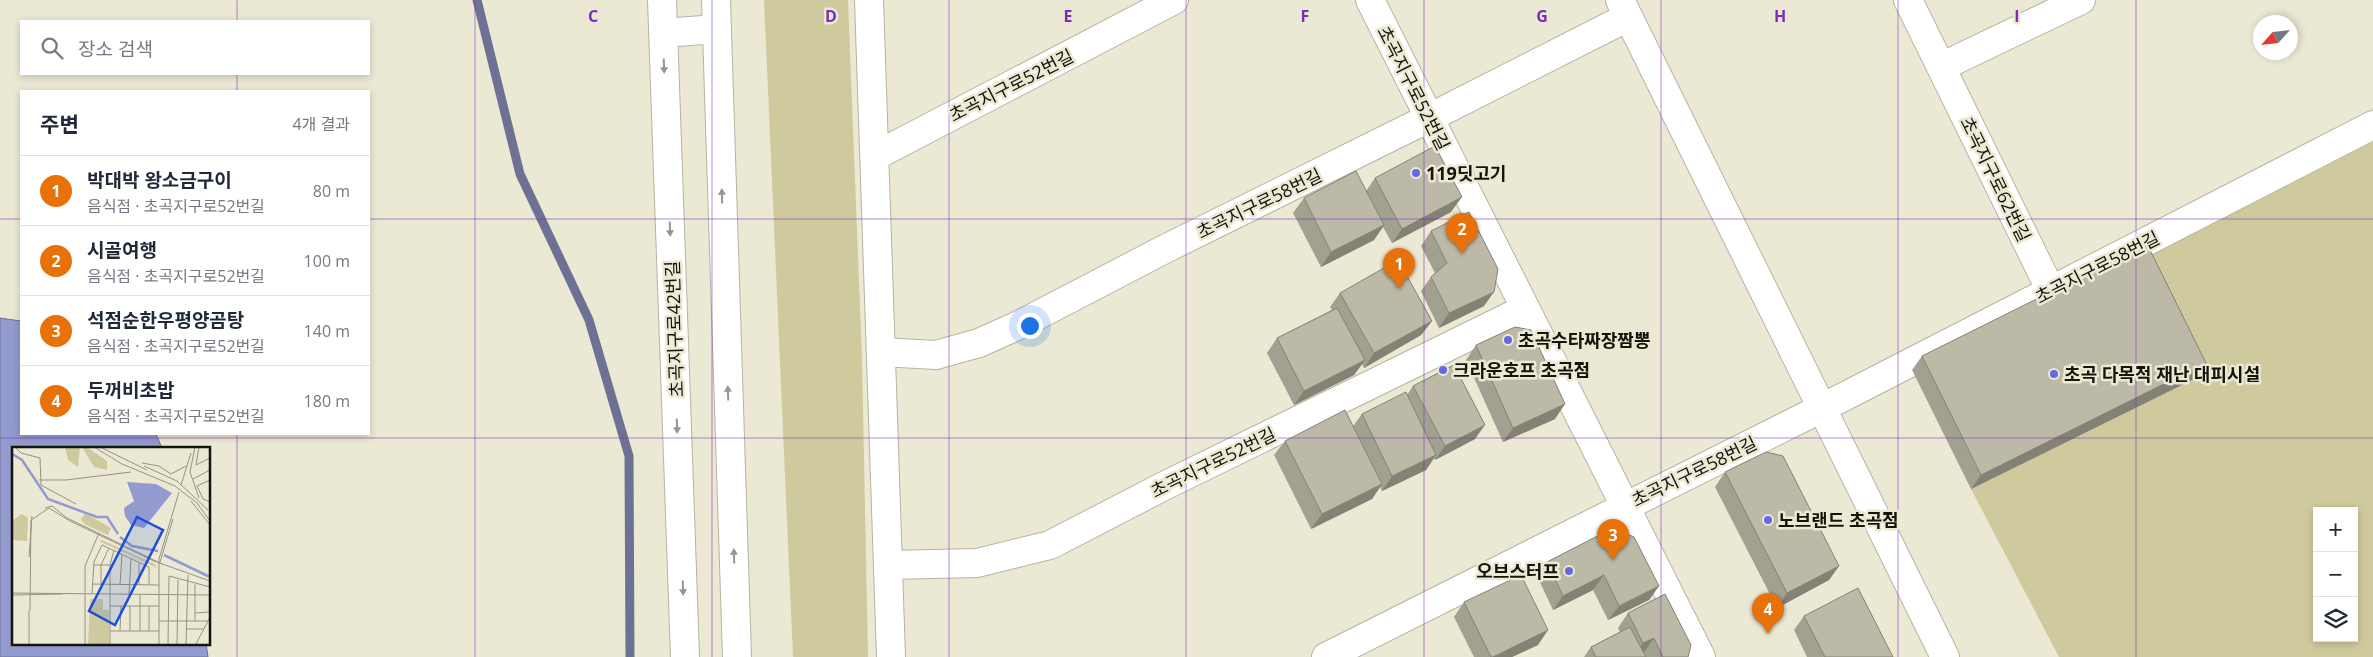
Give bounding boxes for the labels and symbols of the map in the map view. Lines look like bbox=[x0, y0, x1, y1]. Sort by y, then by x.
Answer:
text: C bbox=[588, 5, 598, 27]
text: D bbox=[825, 5, 837, 27]
text: E bbox=[1064, 5, 1073, 27]
text: F bbox=[1301, 5, 1309, 27]
text: G bbox=[1536, 5, 1548, 27]
text: H bbox=[1774, 5, 1786, 27]
text: I bbox=[2014, 5, 2020, 27]
north arrow bbox=[2253, 15, 2298, 60]
street label: 초곡지구로52번길 bbox=[1372, 22, 1456, 154]
street label: 초곡지구로52번길 bbox=[945, 43, 1077, 127]
one-way arrow bbox=[661, 58, 669, 74]
street label: 초곡지구로62번길 bbox=[1955, 112, 2037, 246]
place label: 119딧고기 bbox=[1426, 161, 1507, 185]
street label: 초곡지구로58번길 bbox=[1192, 162, 1326, 244]
marker: 119딧고기 bbox=[1410, 167, 1422, 179]
one-way arrow bbox=[718, 188, 726, 204]
pin: 2 bbox=[1446, 213, 1478, 254]
one-way arrow bbox=[666, 221, 674, 237]
street label: 초곡지구로58번길 bbox=[2031, 225, 2163, 309]
pin: 1 bbox=[1383, 248, 1415, 289]
street label: 초곡지구로42번길 bbox=[660, 260, 688, 398]
your location bbox=[1017, 313, 1043, 339]
place label: 초곡수타짜장짬뽕 bbox=[1518, 328, 1650, 352]
marker: 초곡수타짜장짬뽕 bbox=[1502, 334, 1514, 346]
place label: 크라운호프 초곡점 bbox=[1453, 358, 1590, 382]
place label: 초곡 다목적 재난 대피시설 bbox=[2064, 362, 2260, 386]
marker: 크라운호프 초곡점 bbox=[1437, 364, 1449, 376]
marker: 초곡 다목적 재난 대피시설 bbox=[2048, 368, 2060, 380]
one-way arrow bbox=[724, 385, 732, 401]
one-way arrow bbox=[673, 418, 681, 434]
street label: 초곡지구로52번길 bbox=[1146, 421, 1280, 503]
street label: 초곡지구로58번길 bbox=[1627, 430, 1761, 512]
inset map bbox=[12, 447, 210, 644]
place label: 노브랜드 초곡점 bbox=[1778, 508, 1899, 532]
marker: 노브랜드 초곡점 bbox=[1762, 514, 1774, 526]
pin: 3 bbox=[1597, 519, 1629, 560]
one-way arrow bbox=[729, 548, 737, 564]
place label: 오브스터프 bbox=[1476, 559, 1559, 583]
marker: 오브스터프 bbox=[1563, 565, 1575, 577]
one-way arrow bbox=[679, 581, 687, 597]
pin: 4 bbox=[1752, 593, 1784, 634]

